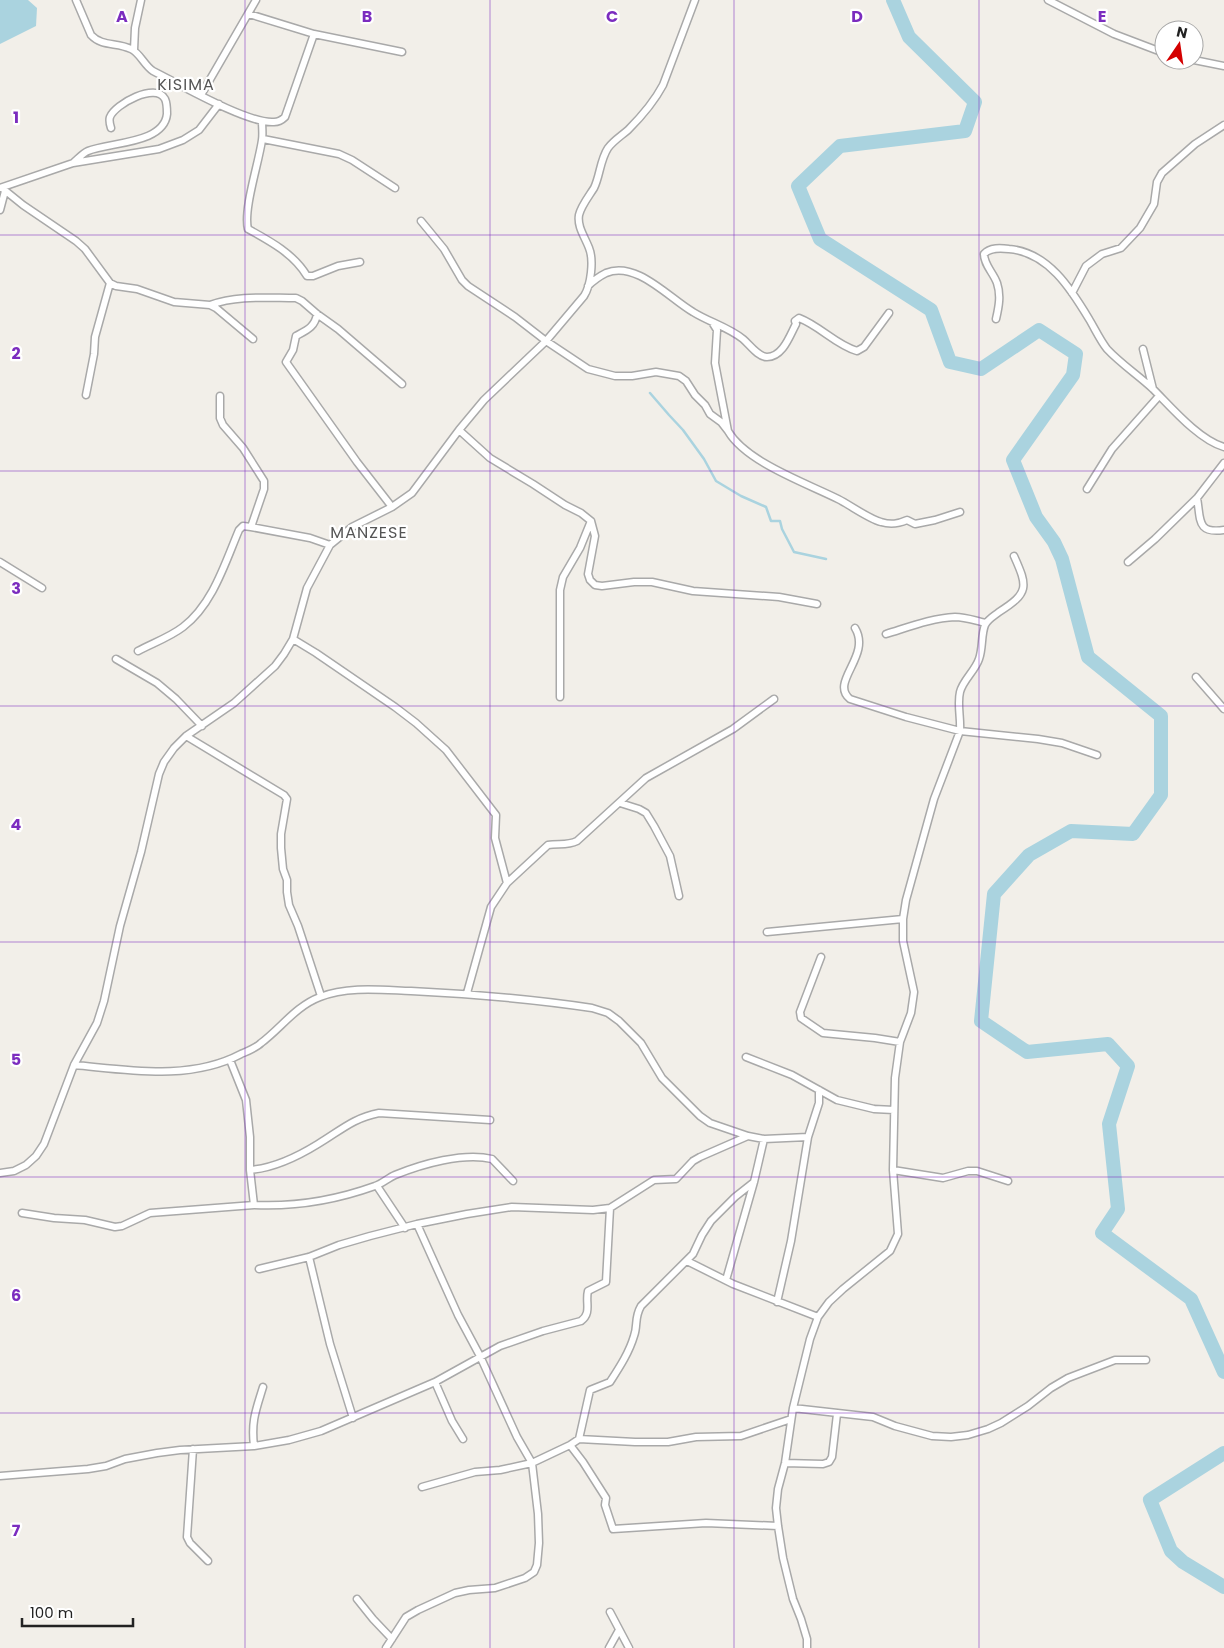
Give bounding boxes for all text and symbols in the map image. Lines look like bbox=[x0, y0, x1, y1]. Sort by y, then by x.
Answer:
text: A bbox=[116, 5, 128, 28]
text: B bbox=[362, 5, 372, 28]
text: C bbox=[606, 5, 618, 28]
text: D bbox=[851, 5, 863, 28]
text: E bbox=[1098, 5, 1106, 28]
north arrow bbox=[1154, 20, 1204, 70]
text: N bbox=[1175, 21, 1189, 43]
district label: KISIMA bbox=[157, 73, 215, 96]
text: 1 bbox=[13, 106, 19, 129]
text: 2 bbox=[11, 342, 21, 365]
district label: MANZESE bbox=[330, 521, 408, 544]
text: 3 bbox=[11, 577, 21, 600]
text: 4 bbox=[11, 813, 22, 836]
text: 5 bbox=[11, 1048, 21, 1071]
text: 6 bbox=[11, 1284, 21, 1307]
text: 7 bbox=[12, 1519, 21, 1542]
scale bar bbox=[22, 1596, 134, 1628]
text: 100 m bbox=[30, 1602, 73, 1623]

